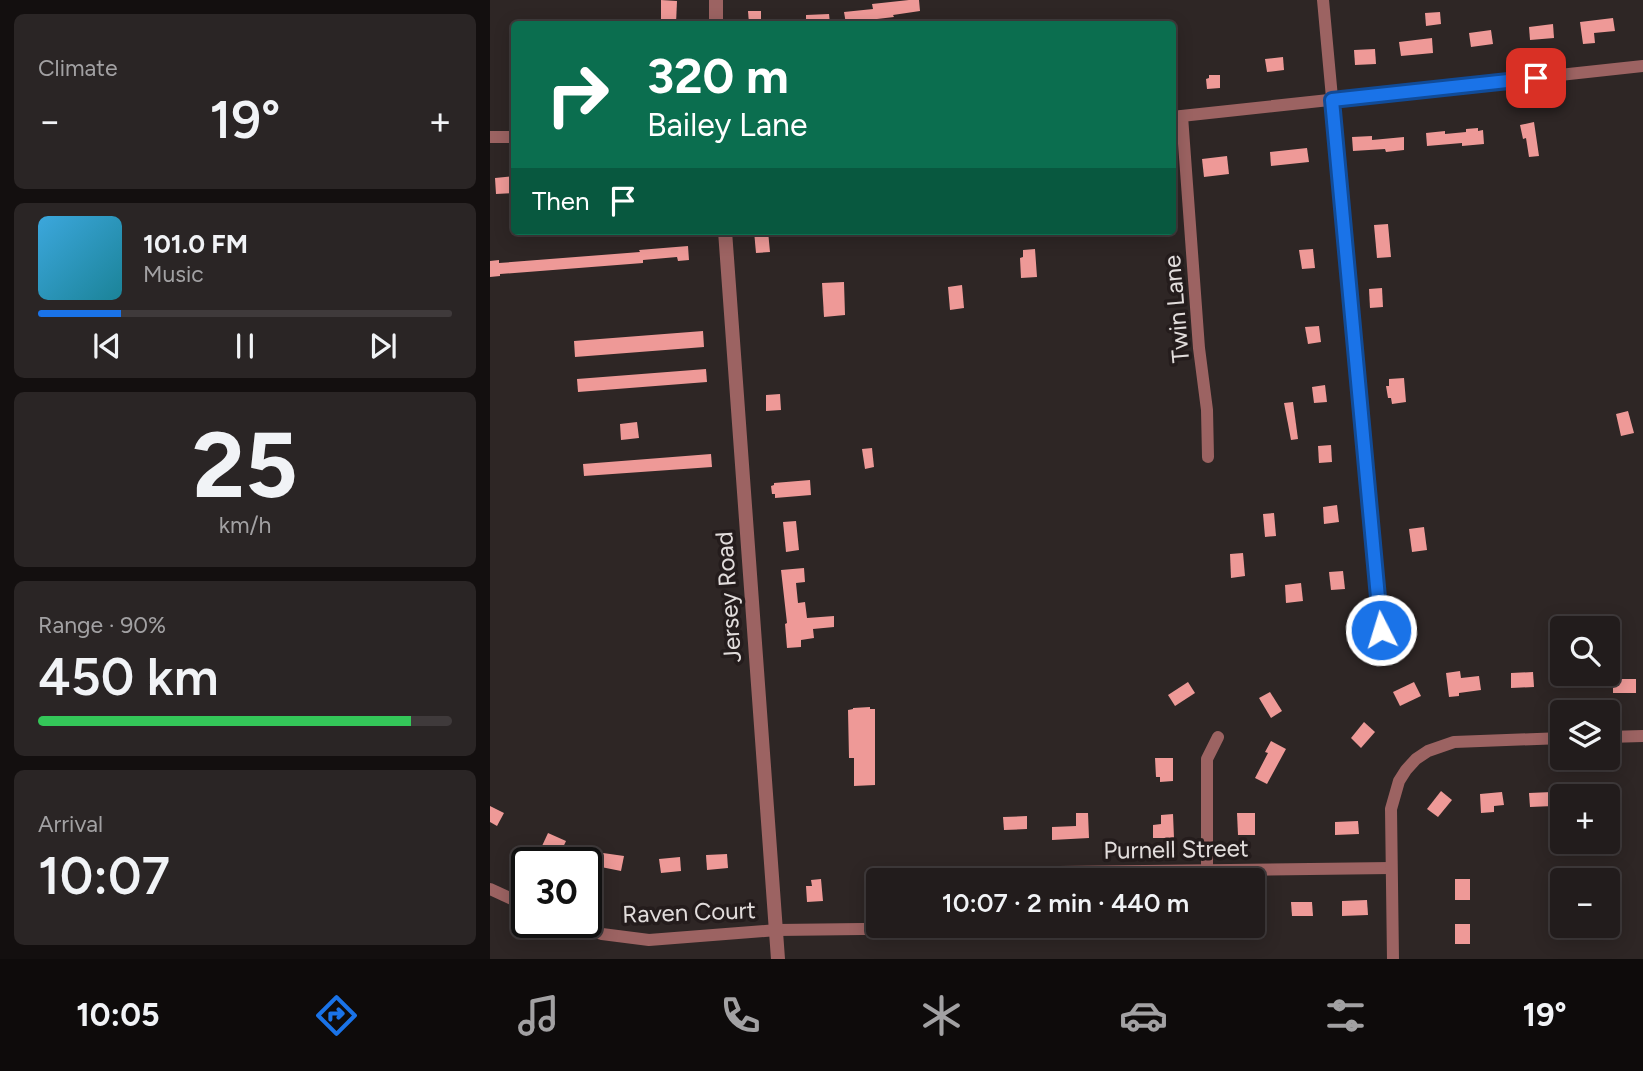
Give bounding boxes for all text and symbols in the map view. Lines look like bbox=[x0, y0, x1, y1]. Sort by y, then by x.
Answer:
text: 320 m bbox=[647, 46, 789, 105]
pin bbox=[1506, 48, 1566, 108]
icon: right bbox=[532, 49, 623, 140]
text: Climate bbox=[38, 54, 117, 82]
icon: arrive bbox=[1517, 59, 1555, 97]
text: 19° bbox=[209, 89, 281, 151]
text: − bbox=[38, 98, 62, 144]
text: + bbox=[428, 98, 452, 144]
text: Bailey Lane bbox=[647, 106, 807, 144]
icon: arrive bbox=[604, 182, 642, 220]
text: Then bbox=[532, 185, 590, 217]
text: 101.0 FM bbox=[143, 228, 248, 260]
street label: Twin Lane bbox=[1157, 254, 1195, 364]
text: Music bbox=[143, 260, 204, 288]
icon: previous bbox=[88, 327, 126, 365]
icon: pause bbox=[226, 327, 264, 365]
icon: next bbox=[364, 327, 402, 365]
text: 25 bbox=[192, 411, 298, 520]
text: km/h bbox=[219, 511, 271, 539]
street label: Jersey Road bbox=[709, 530, 747, 664]
position arrow bbox=[1344, 593, 1418, 667]
text: Range · 90% bbox=[38, 611, 166, 639]
map controls bbox=[1550, 616, 1620, 938]
button: search bbox=[1550, 616, 1620, 686]
text: 450 km bbox=[38, 646, 219, 708]
button: layers bbox=[1550, 700, 1620, 770]
button: + bbox=[1550, 784, 1620, 854]
text: Arrival bbox=[38, 810, 103, 838]
street label: Purnell Street bbox=[1103, 833, 1249, 865]
text: 10:07 bbox=[38, 845, 170, 907]
speed limit sign: 30 bbox=[511, 847, 602, 938]
button: − bbox=[1550, 868, 1620, 938]
text: 10:07 · 2 min · 440 m bbox=[942, 887, 1189, 919]
street label: Raven Court bbox=[622, 895, 756, 929]
icon: directions bbox=[312, 991, 361, 1040]
icon: music bbox=[514, 991, 563, 1040]
icon: phone bbox=[716, 991, 765, 1040]
icon: climate bbox=[917, 991, 966, 1040]
icon: car bbox=[1119, 991, 1168, 1040]
icon: filters bbox=[1321, 991, 1370, 1040]
text: 10:05 bbox=[76, 996, 160, 1034]
text: 19° bbox=[1522, 996, 1567, 1034]

